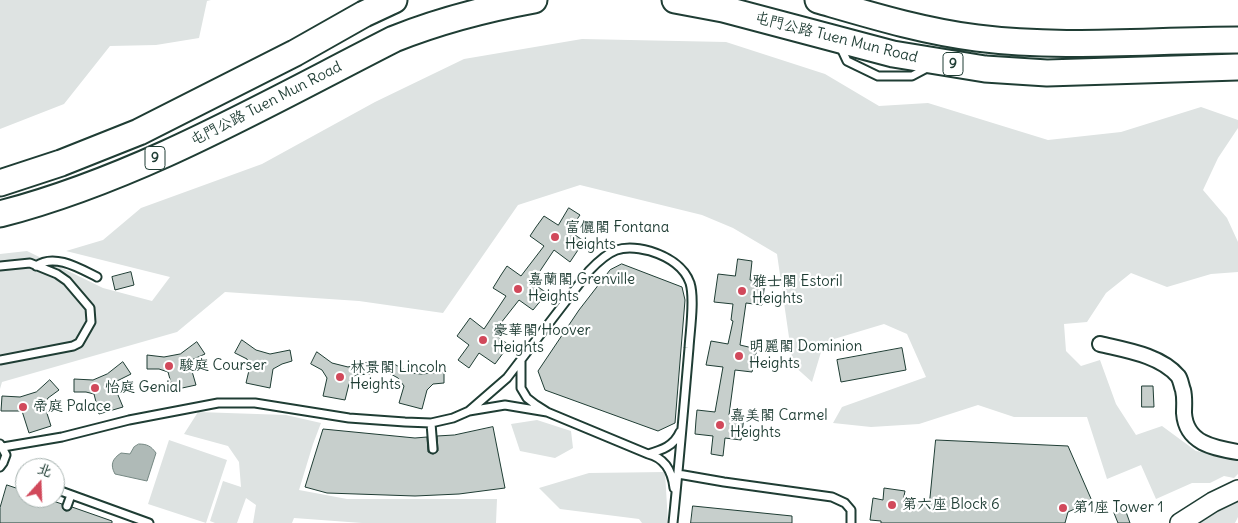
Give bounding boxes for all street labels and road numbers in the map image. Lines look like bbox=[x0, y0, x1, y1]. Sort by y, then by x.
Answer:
street label: 屯門公路 Tuen Mun Road bbox=[752, 9, 920, 67]
road number: 9 bbox=[943, 52, 963, 76]
street label: 屯門公路 Tuen Mun Road bbox=[187, 58, 345, 150]
road number: 9 bbox=[145, 146, 165, 170]

